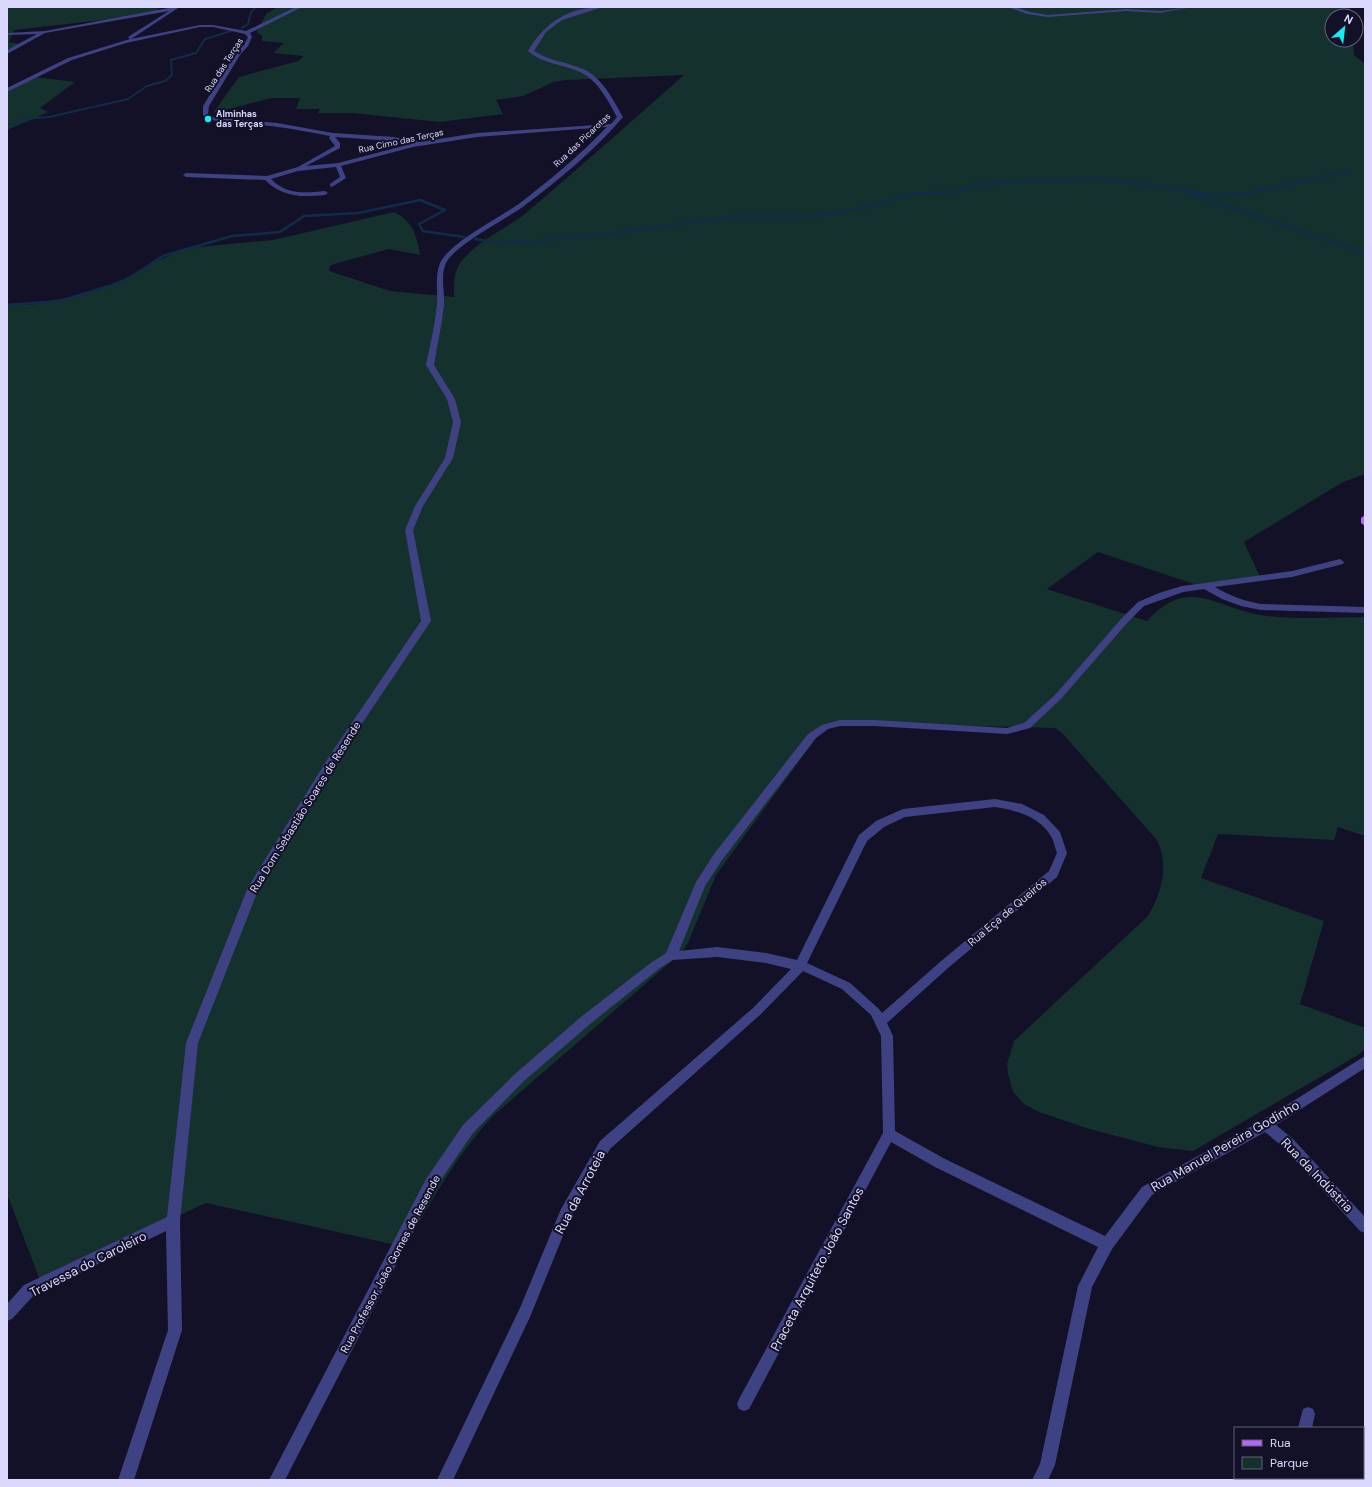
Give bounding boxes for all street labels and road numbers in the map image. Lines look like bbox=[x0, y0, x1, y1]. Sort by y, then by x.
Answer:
street label: Rua das Terças bbox=[202, 35, 246, 94]
street label: Rua das Picarotas bbox=[551, 110, 613, 170]
street label: Rua Cimo das Terças bbox=[357, 126, 445, 156]
street label: Rua Dom Sebastião Soares de Resende bbox=[246, 719, 364, 895]
street label: Rua Eça de Queirós bbox=[965, 875, 1049, 949]
street label: Rua Manuel Pereira Godinho bbox=[1148, 1096, 1303, 1196]
street label: Rua da Indústria bbox=[1277, 1134, 1357, 1216]
street label: Rua da Arroteia bbox=[551, 1147, 609, 1237]
street label: Rua Professor João Gomes de Resende bbox=[337, 1173, 443, 1355]
street label: Praceta Arquiteto João Santos bbox=[766, 1184, 868, 1354]
street label: Travessa do Caroleiro bbox=[27, 1227, 150, 1301]

